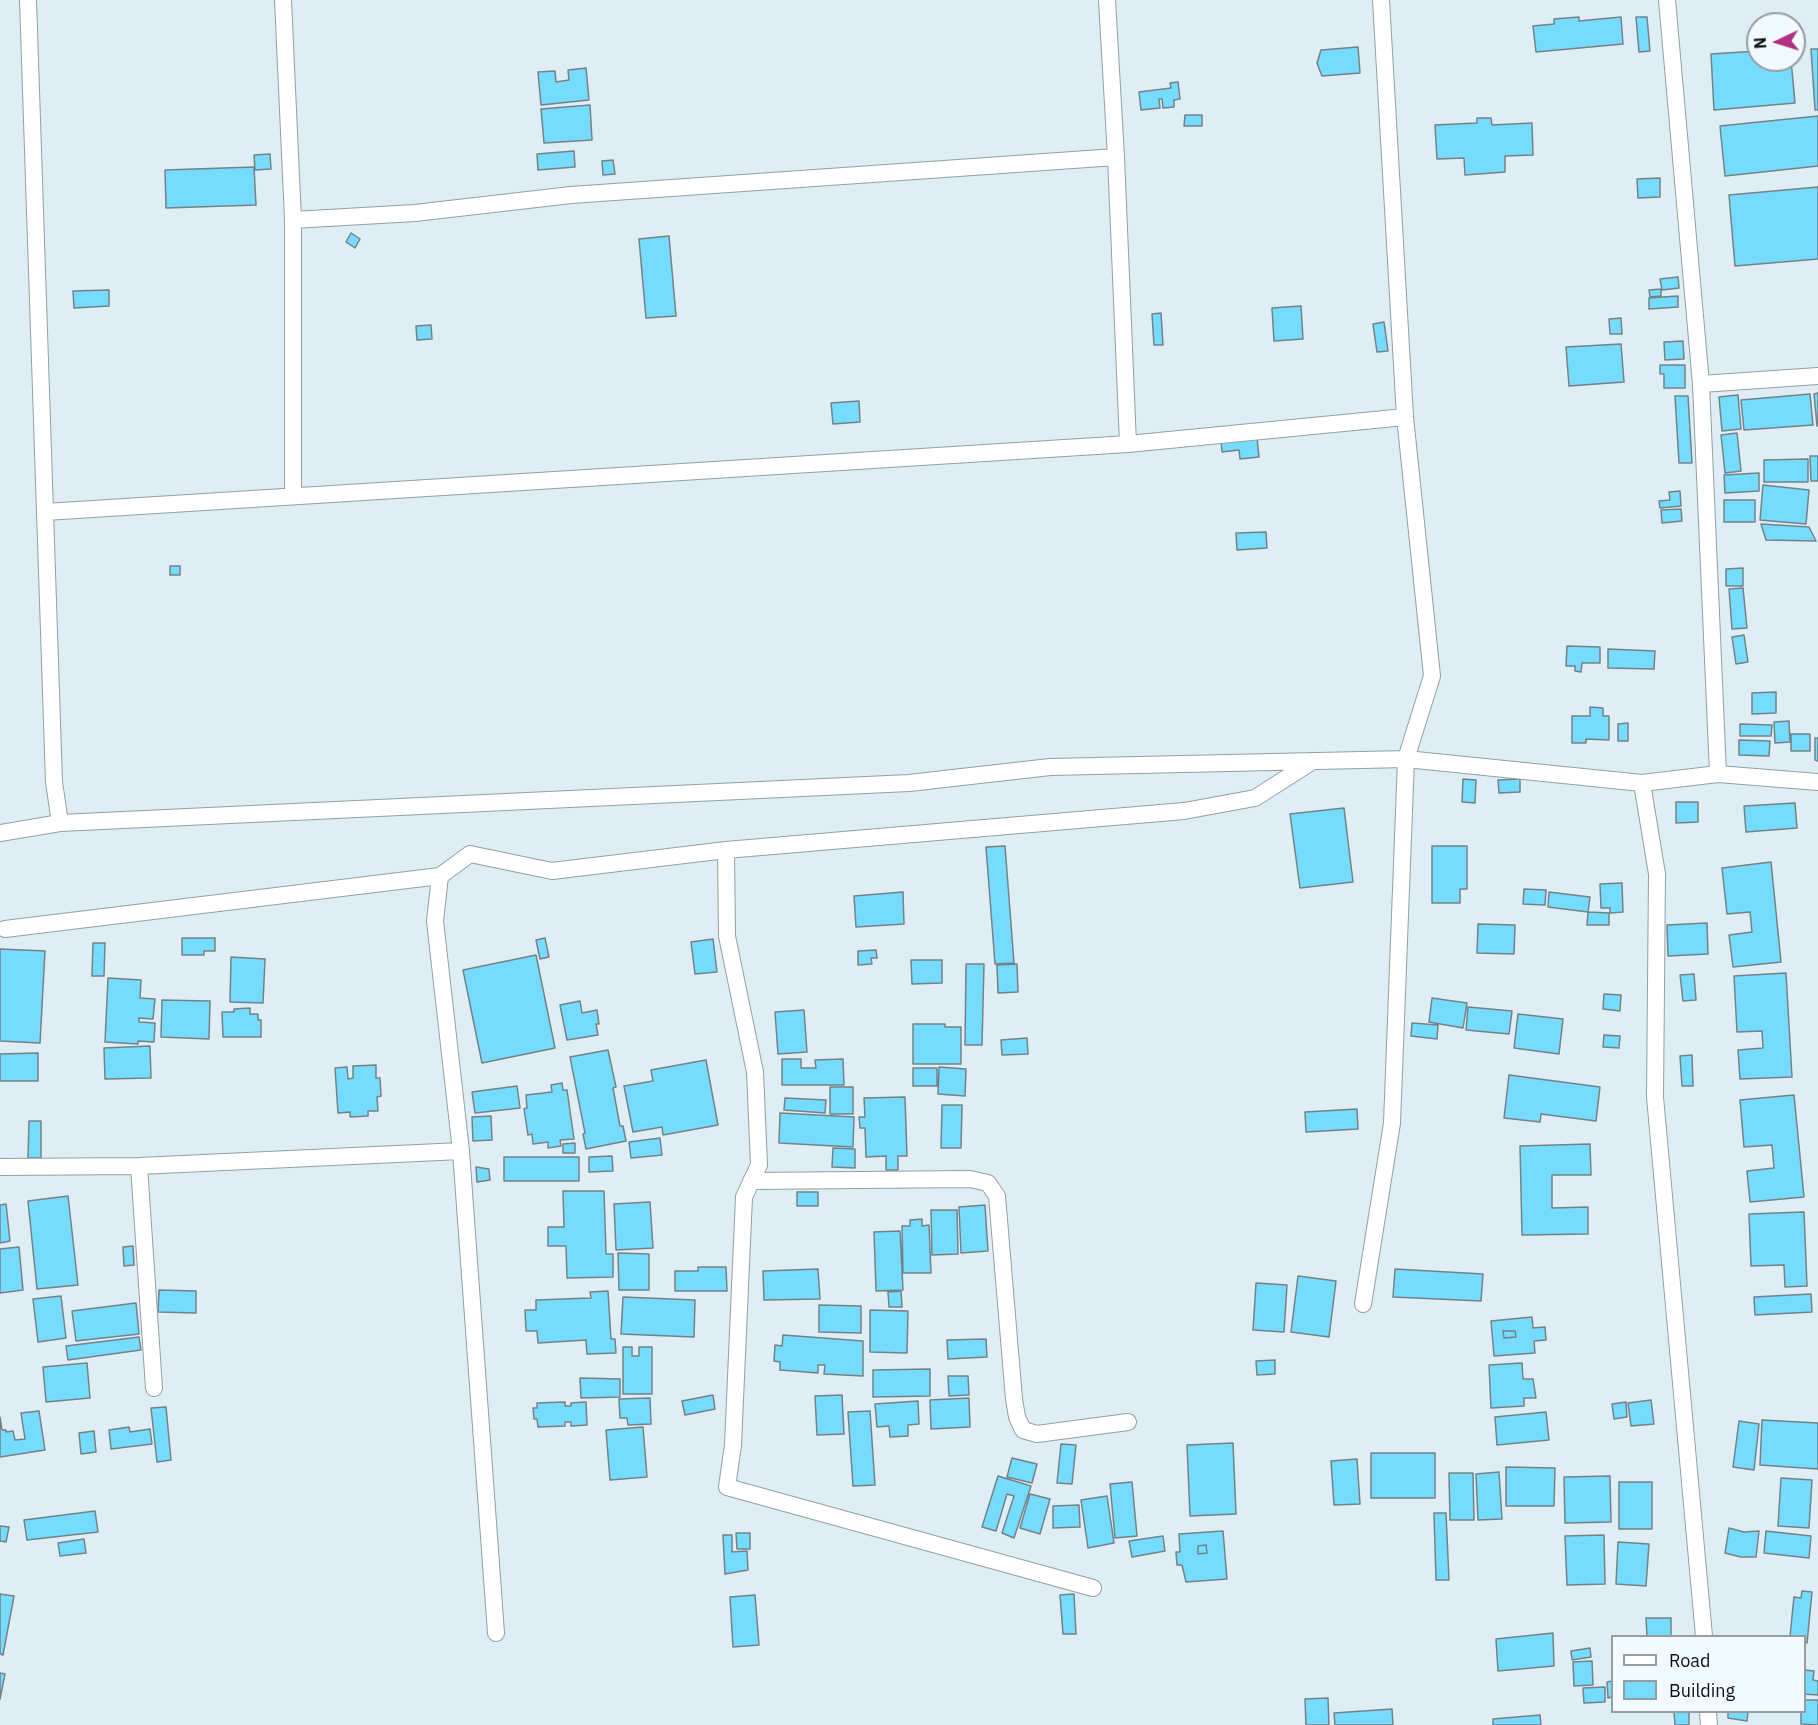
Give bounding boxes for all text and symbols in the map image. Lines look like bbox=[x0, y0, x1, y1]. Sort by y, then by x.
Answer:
north arrow bbox=[1746, 12, 1806, 72]
text: N bbox=[1750, 37, 1770, 50]
legend bbox=[1611, 1635, 1806, 1713]
text: Road bbox=[1669, 1649, 1710, 1672]
text: Building bbox=[1669, 1679, 1735, 1702]

